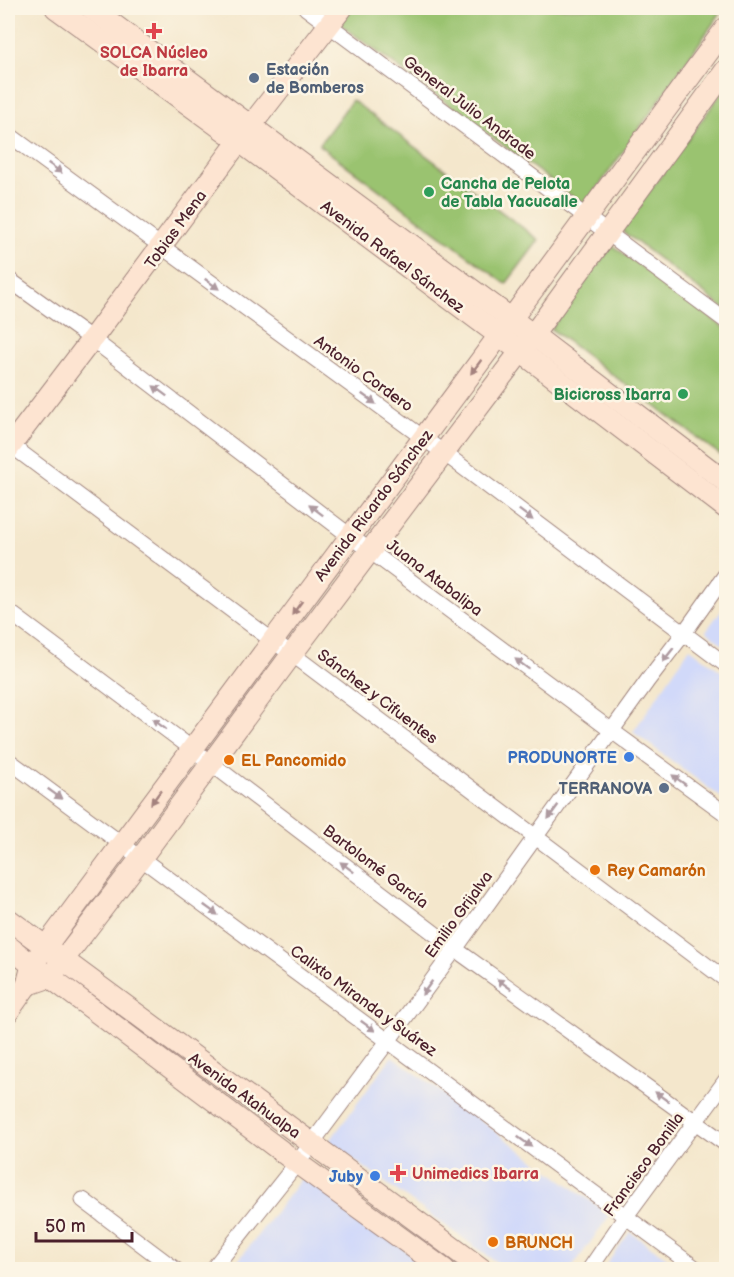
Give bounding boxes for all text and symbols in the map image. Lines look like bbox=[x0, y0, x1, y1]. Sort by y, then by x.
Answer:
marker: SOLCA Núcleo de Ibarra bbox=[145, 22, 163, 40]
place label: SOLCA Núcleo de Ibarra bbox=[100, 44, 208, 81]
street label: General Julio Andrade bbox=[399, 52, 539, 164]
place label: Estación de Bomberos bbox=[266, 61, 364, 98]
marker: Estación de Bomberos bbox=[247, 71, 261, 85]
one-way arrow bbox=[47, 162, 62, 174]
place label: Cancha de Pelota de Tabla Yacucalle bbox=[441, 175, 578, 212]
marker: Cancha de Pelota de Tabla Yacucalle bbox=[422, 185, 436, 199]
street label: Tobias Mena bbox=[141, 187, 211, 273]
street label: Avenida Rafael Sánchez bbox=[317, 197, 468, 318]
one-way arrow bbox=[205, 277, 220, 289]
street label: Antonio Cordero bbox=[310, 332, 416, 416]
one-way arrow bbox=[470, 359, 483, 375]
one-way arrow bbox=[153, 386, 168, 398]
place label: Bicicross Ibarra bbox=[554, 386, 671, 405]
marker: Bicicross Ibarra bbox=[676, 387, 690, 401]
one-way arrow bbox=[361, 393, 377, 405]
street label: Avenida Ricardo Sánchez bbox=[311, 426, 437, 585]
one-way arrow bbox=[308, 504, 323, 516]
one-way arrow bbox=[518, 509, 534, 521]
street label: Juana Atabalipa bbox=[382, 536, 486, 621]
one-way arrow bbox=[292, 600, 304, 615]
street label: Sánchez y Cifuentes bbox=[313, 646, 441, 749]
one-way arrow bbox=[661, 647, 674, 663]
one-way arrow bbox=[515, 658, 531, 670]
one-way arrow bbox=[151, 718, 166, 730]
place label: PRODUNORTE bbox=[508, 749, 617, 768]
marker: PRODUNORTE bbox=[622, 750, 636, 764]
place label: EL Pancomido bbox=[241, 752, 346, 771]
marker: EL Pancomido bbox=[222, 753, 236, 767]
one-way arrow bbox=[672, 774, 688, 786]
place label: TERRANOVA bbox=[559, 780, 652, 799]
marker: TERRANOVA bbox=[657, 781, 671, 795]
one-way arrow bbox=[46, 788, 62, 800]
one-way arrow bbox=[150, 790, 162, 805]
one-way arrow bbox=[547, 804, 559, 820]
street label: Bartolomé García bbox=[319, 821, 432, 913]
one-way arrow bbox=[340, 861, 356, 873]
place label: Rey Camarón bbox=[607, 862, 706, 881]
marker: Rey Camarón bbox=[588, 863, 602, 877]
street label: Emilio Grijalva bbox=[421, 868, 497, 962]
one-way arrow bbox=[203, 904, 219, 916]
street label: Calixto Miranda y Suárez bbox=[286, 942, 440, 1061]
one-way arrow bbox=[496, 978, 512, 990]
one-way arrow bbox=[421, 980, 433, 995]
one-way arrow bbox=[360, 1020, 376, 1032]
street label: Avenida Atahualpa bbox=[185, 1049, 304, 1143]
one-way arrow bbox=[655, 1091, 671, 1103]
street label: Francisco Bonilla bbox=[600, 1109, 688, 1221]
one-way arrow bbox=[518, 1135, 533, 1147]
marker: Unimedics Ibarra bbox=[389, 1164, 407, 1182]
place label: Unimedics Ibarra bbox=[412, 1165, 539, 1184]
place label: Juby bbox=[329, 1168, 364, 1187]
marker: Juby bbox=[368, 1169, 382, 1183]
scale bar bbox=[36, 1205, 132, 1243]
text: 50 m bbox=[45, 1216, 86, 1237]
place label: BRUNCH bbox=[505, 1234, 573, 1253]
marker: BRUNCH bbox=[486, 1235, 500, 1249]

